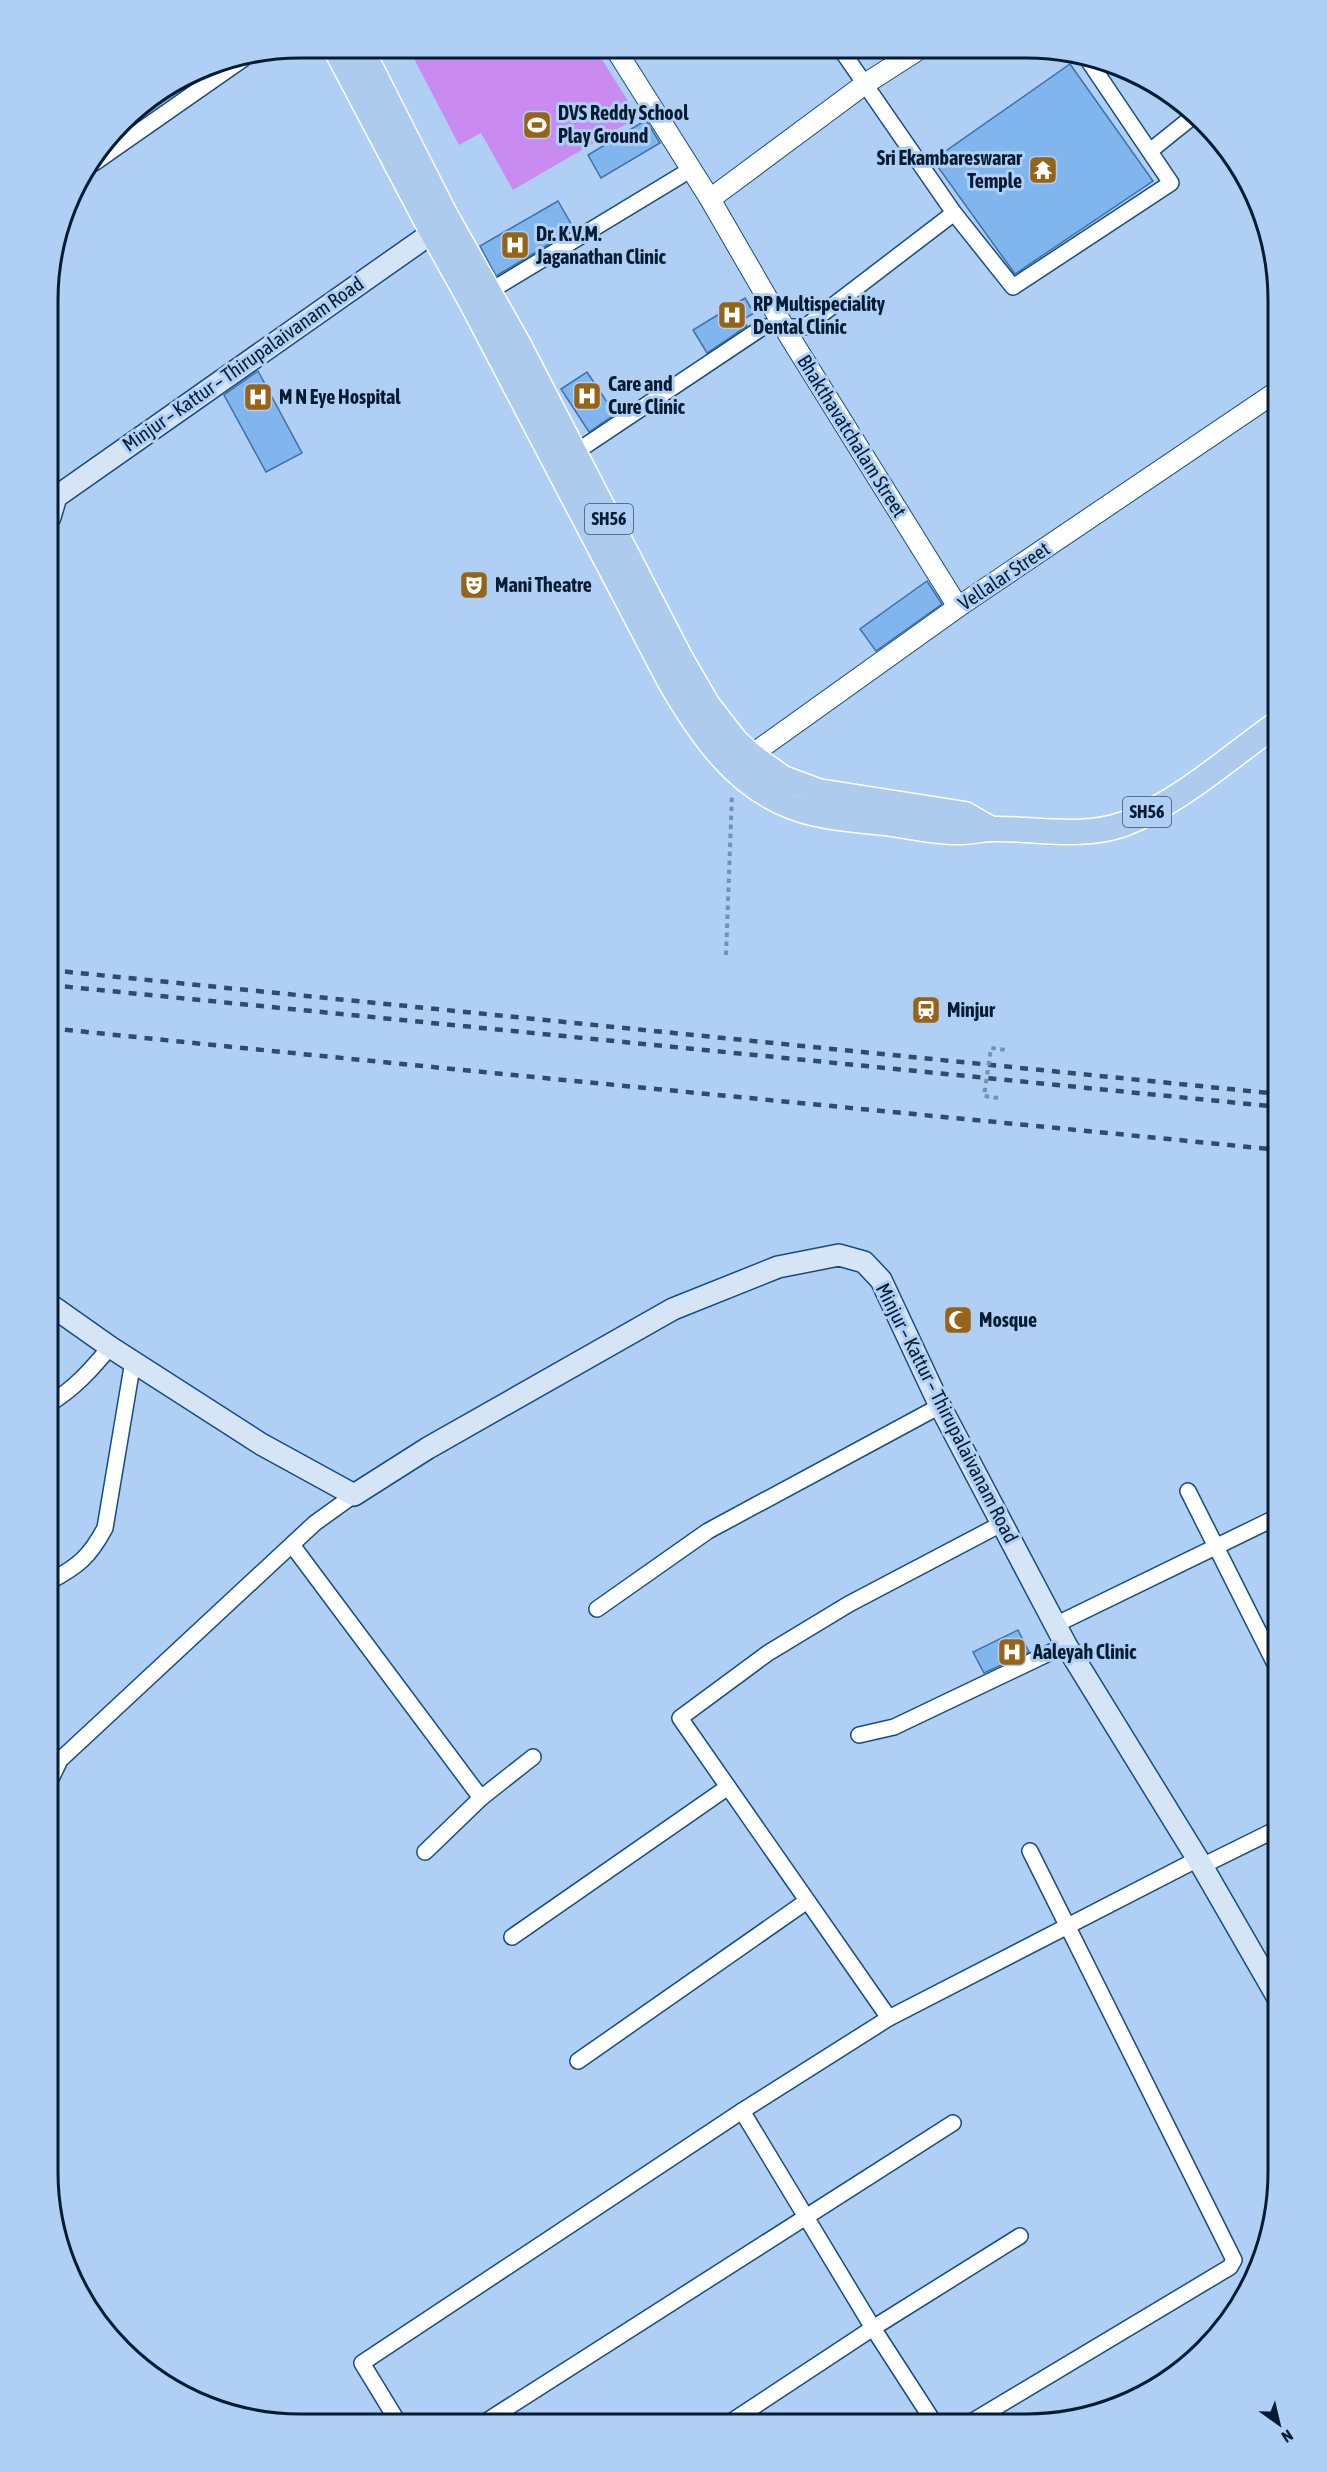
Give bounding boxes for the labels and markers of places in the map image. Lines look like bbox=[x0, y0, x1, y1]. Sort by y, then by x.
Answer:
place label: DVS Reddy School Play Ground bbox=[558, 101, 689, 147]
sports icon: DVS Reddy School Play Ground bbox=[521, 109, 553, 141]
place label: Sri Ekambareswarar Temple bbox=[877, 146, 1023, 192]
temple icon: Sri Ekambareswarar Temple bbox=[1027, 154, 1059, 186]
place label: Dr. K.V.M. Jaganathan Clinic bbox=[535, 222, 667, 268]
hospital icon: Dr. K.V.M. Jaganathan Clinic bbox=[499, 229, 531, 261]
place label: RP Multispeciality Dental Clinic bbox=[753, 292, 886, 338]
hospital icon: RP Multispeciality Dental Clinic bbox=[716, 299, 748, 331]
place label: Care and Cure Clinic bbox=[608, 372, 686, 418]
hospital icon: Care and Cure Clinic bbox=[571, 380, 603, 412]
hospital icon: M N Eye Hospital bbox=[242, 381, 274, 413]
place label: M N Eye Hospital bbox=[279, 385, 401, 408]
theatre icon: Mani Theatre bbox=[458, 569, 490, 601]
place label: Mani Theatre bbox=[495, 573, 592, 596]
station icon: Minjur bbox=[910, 994, 942, 1026]
place label: Minjur bbox=[947, 998, 996, 1021]
mosque icon: Mosque bbox=[942, 1304, 974, 1336]
place label: Mosque bbox=[979, 1308, 1037, 1331]
hospital icon: Aaleyah Clinic bbox=[996, 1636, 1028, 1668]
place label: Aaleyah Clinic bbox=[1032, 1640, 1137, 1663]

